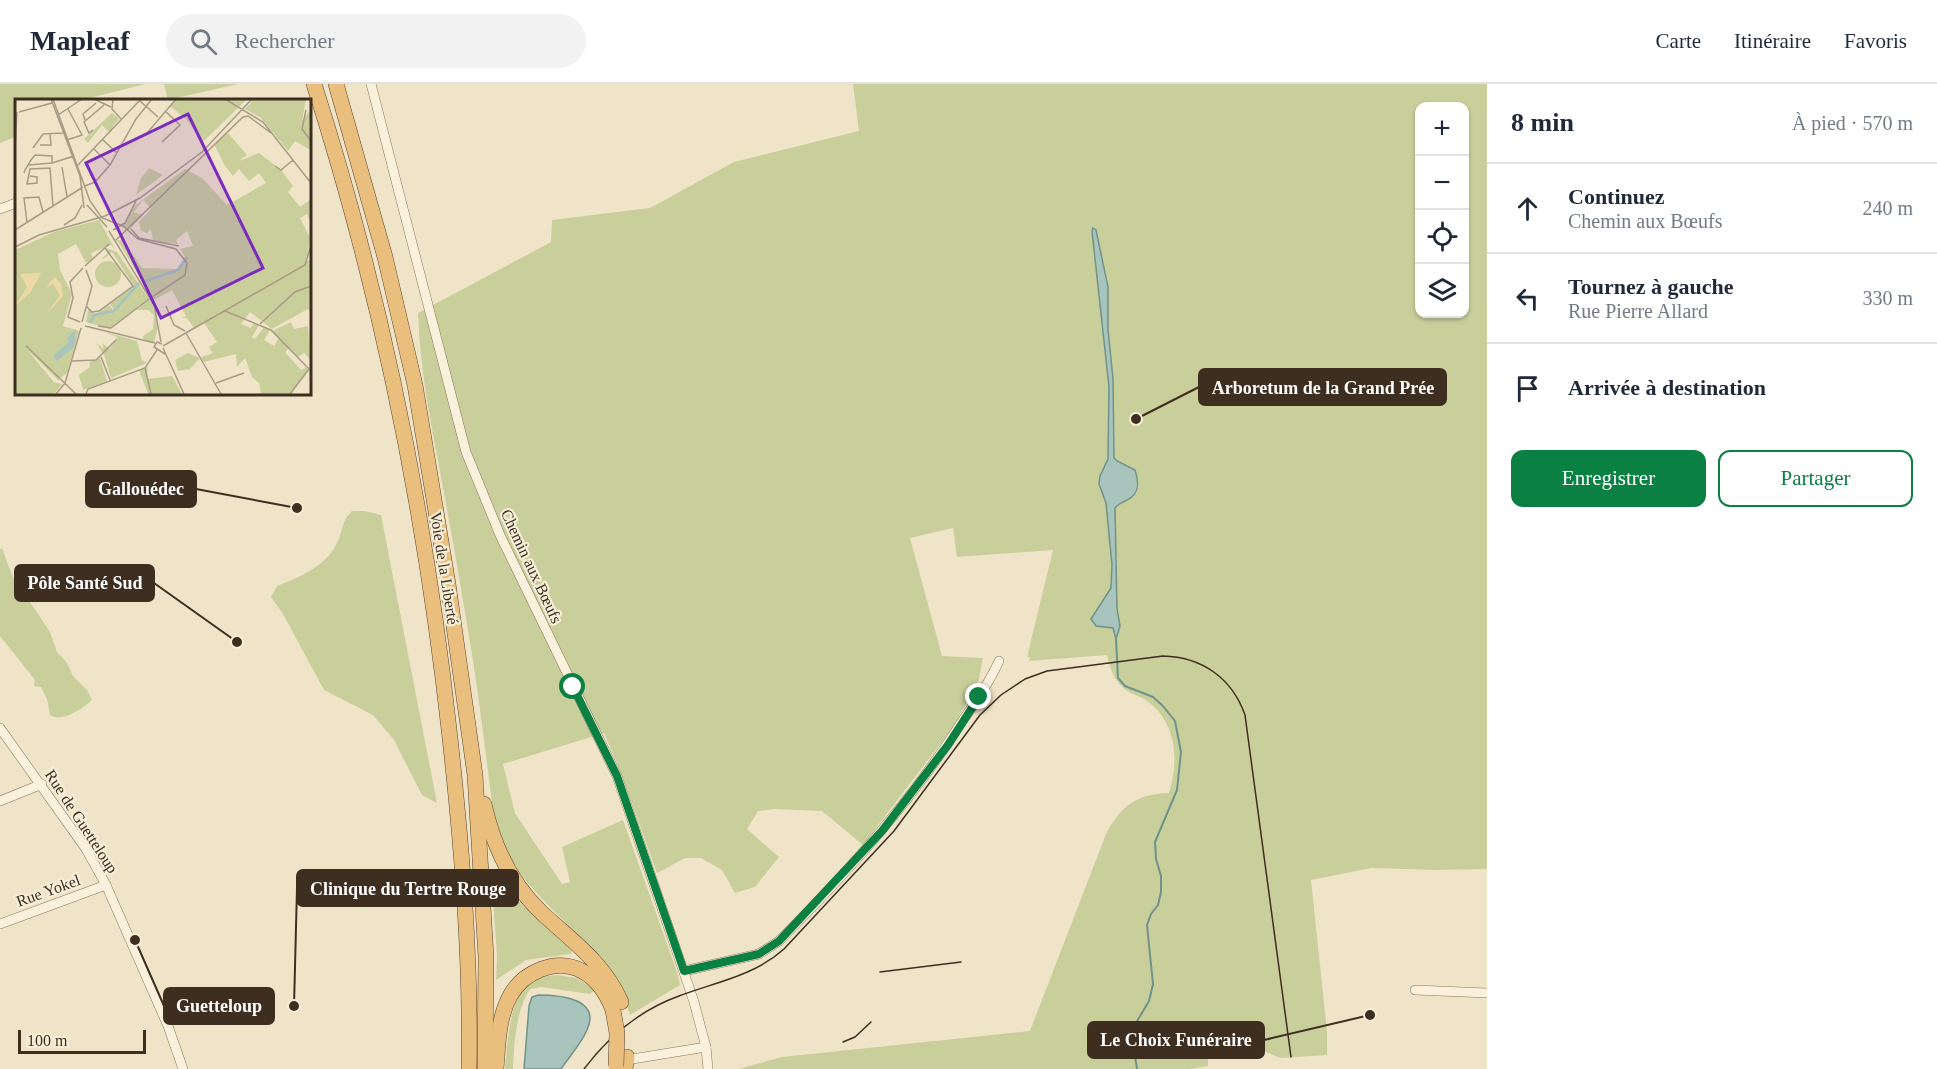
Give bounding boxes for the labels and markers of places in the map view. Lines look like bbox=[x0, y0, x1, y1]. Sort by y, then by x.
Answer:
callout: Arboretum de la Grand Prée bbox=[1199, 369, 1446, 405]
callout: Gallouédec bbox=[86, 471, 196, 507]
callout: Pôle Santé Sud bbox=[15, 565, 154, 601]
callout: Clinique du Tertre Rouge bbox=[297, 870, 518, 906]
callout: Guetteloup bbox=[164, 988, 274, 1024]
callout: Le Choix Funéraire bbox=[1088, 1022, 1264, 1058]

